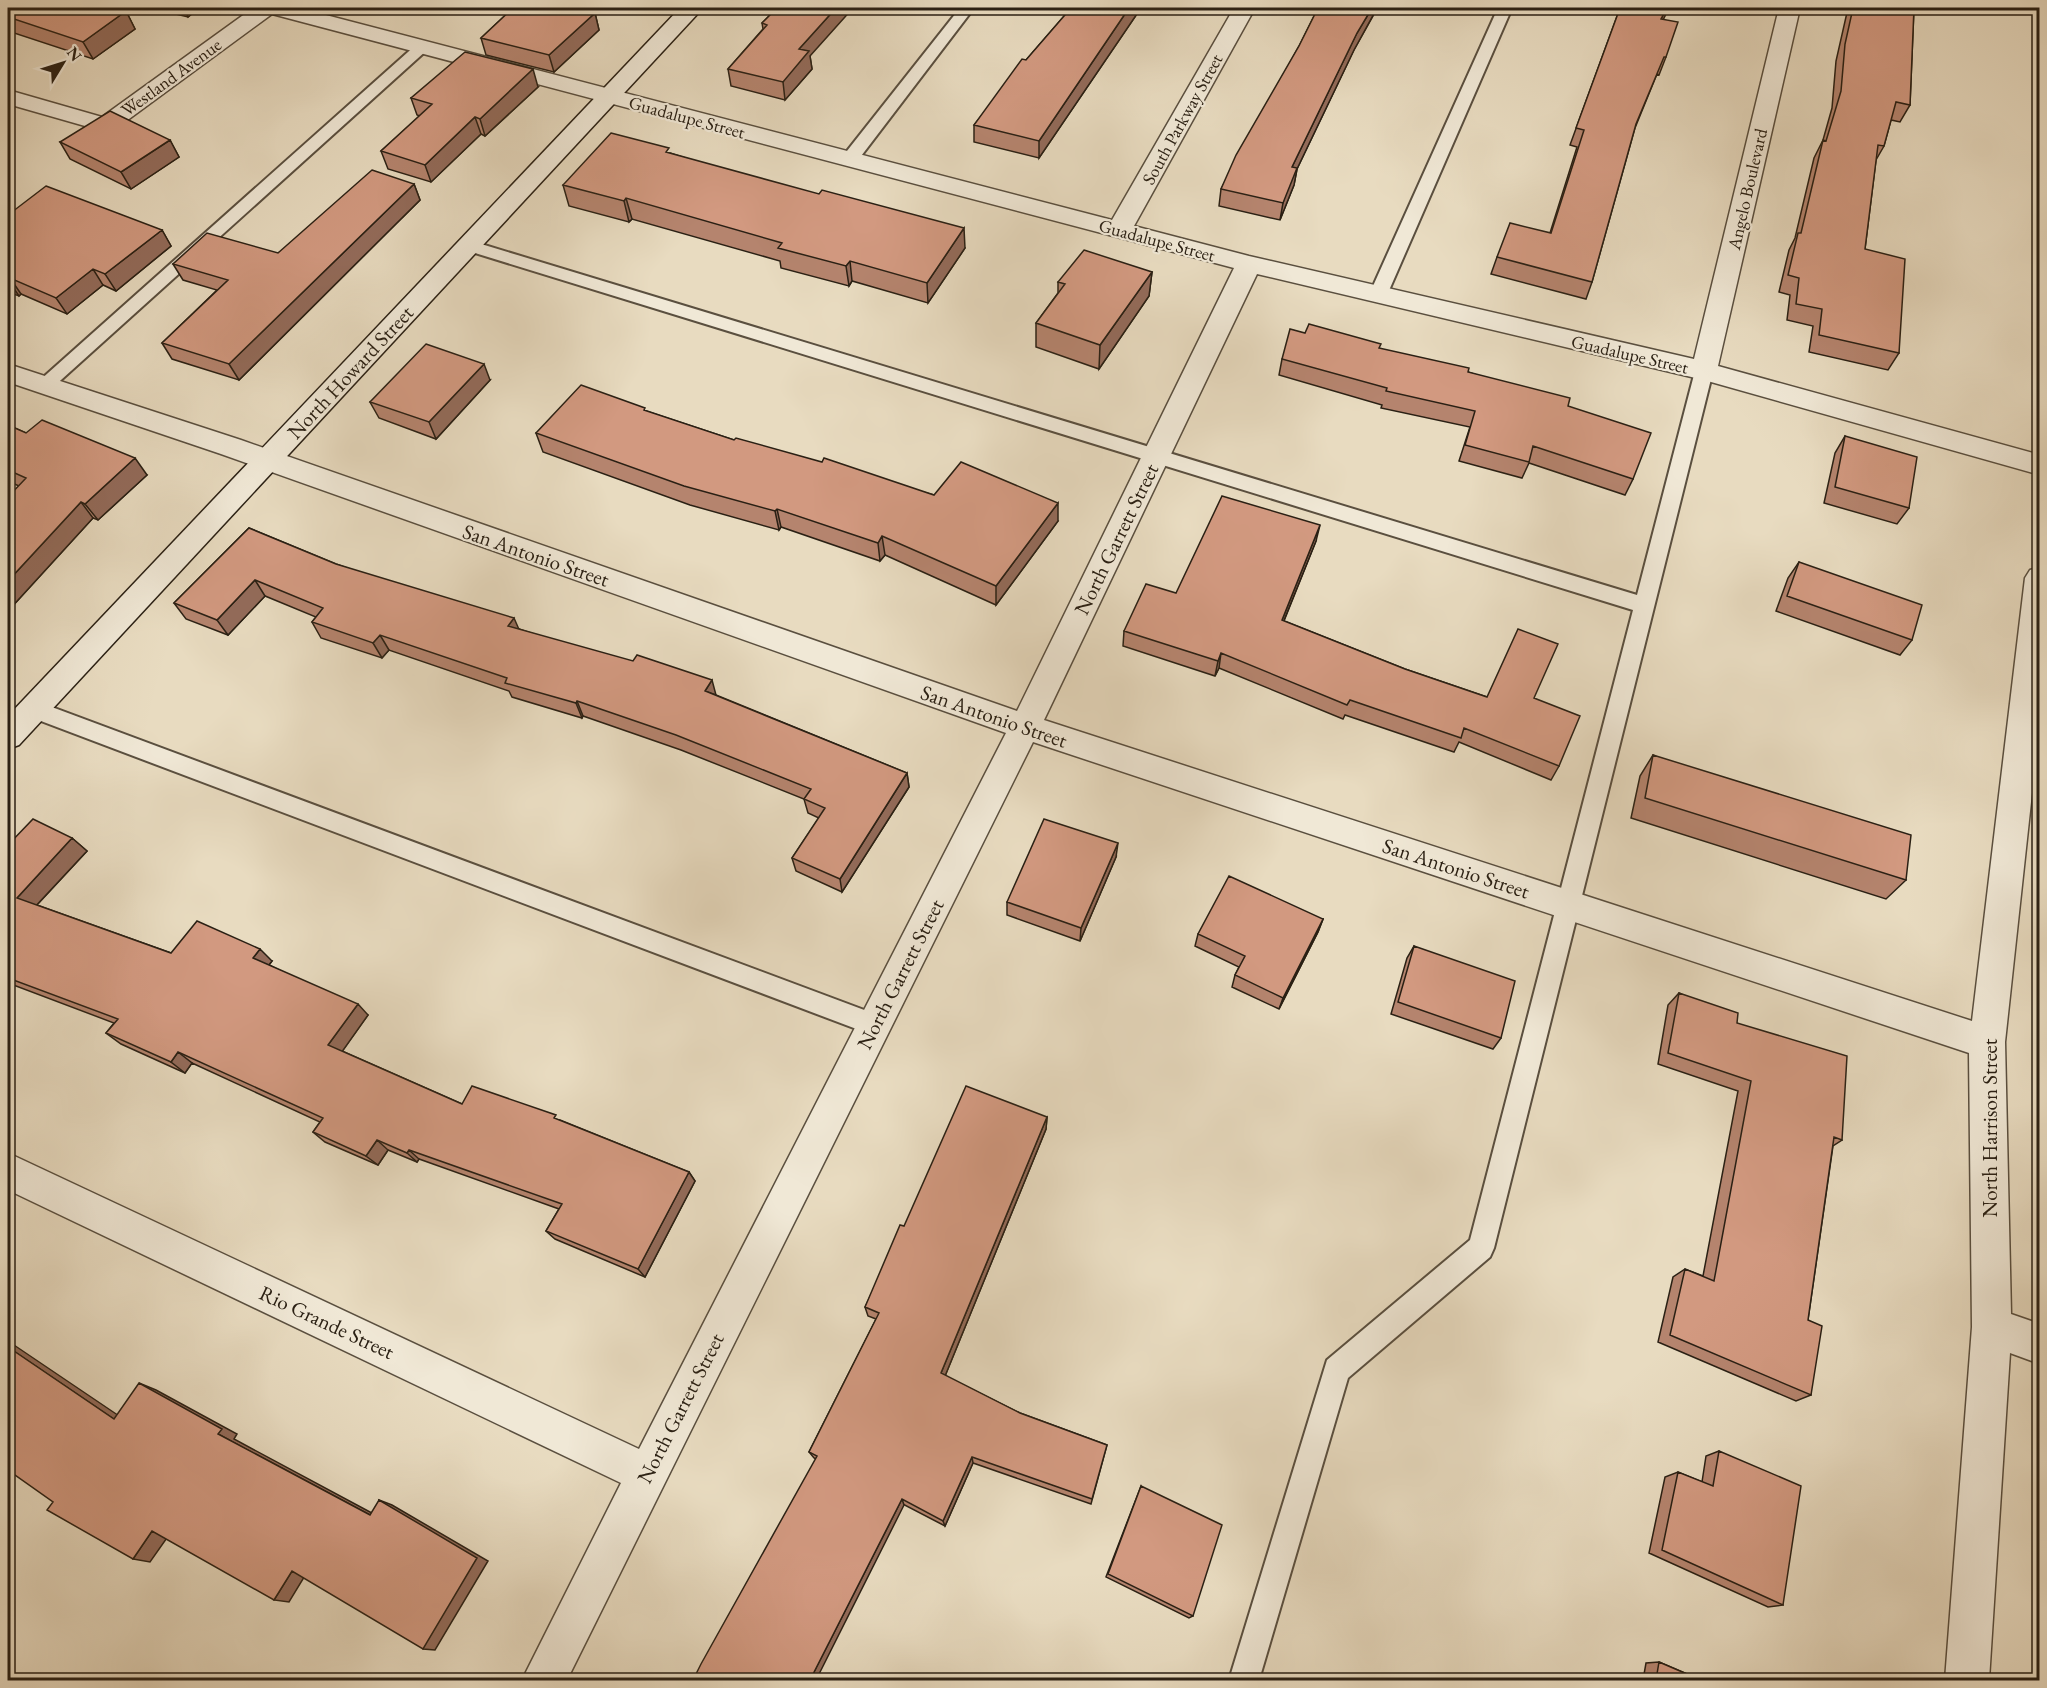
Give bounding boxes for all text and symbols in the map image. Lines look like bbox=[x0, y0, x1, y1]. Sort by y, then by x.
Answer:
north arrow bbox=[33, 33, 93, 93]
street label: Westland Avenue bbox=[116, 33, 226, 121]
text: N bbox=[62, 43, 87, 66]
street label: South Parkway Street bbox=[1137, 49, 1228, 188]
street label: Guadalupe Street bbox=[626, 90, 748, 144]
street label: Angelo Boulevard bbox=[1722, 125, 1772, 253]
street label: Guadalupe Street bbox=[1096, 213, 1218, 267]
street label: North Howard Street bbox=[281, 299, 419, 445]
street label: Guadalupe Street bbox=[1569, 329, 1691, 379]
street label: North Garrett Street bbox=[1068, 459, 1164, 619]
street label: San Antonio Street bbox=[459, 517, 613, 593]
street label: San Antonio Street bbox=[917, 678, 1071, 754]
street label: San Antonio Street bbox=[1379, 832, 1533, 905]
street label: North Garrett Street bbox=[850, 894, 950, 1054]
street label: North Harrison Street bbox=[1976, 1038, 2003, 1217]
street label: Rio Grande Street bbox=[255, 1279, 399, 1365]
street label: North Garrett Street bbox=[630, 1328, 730, 1488]

